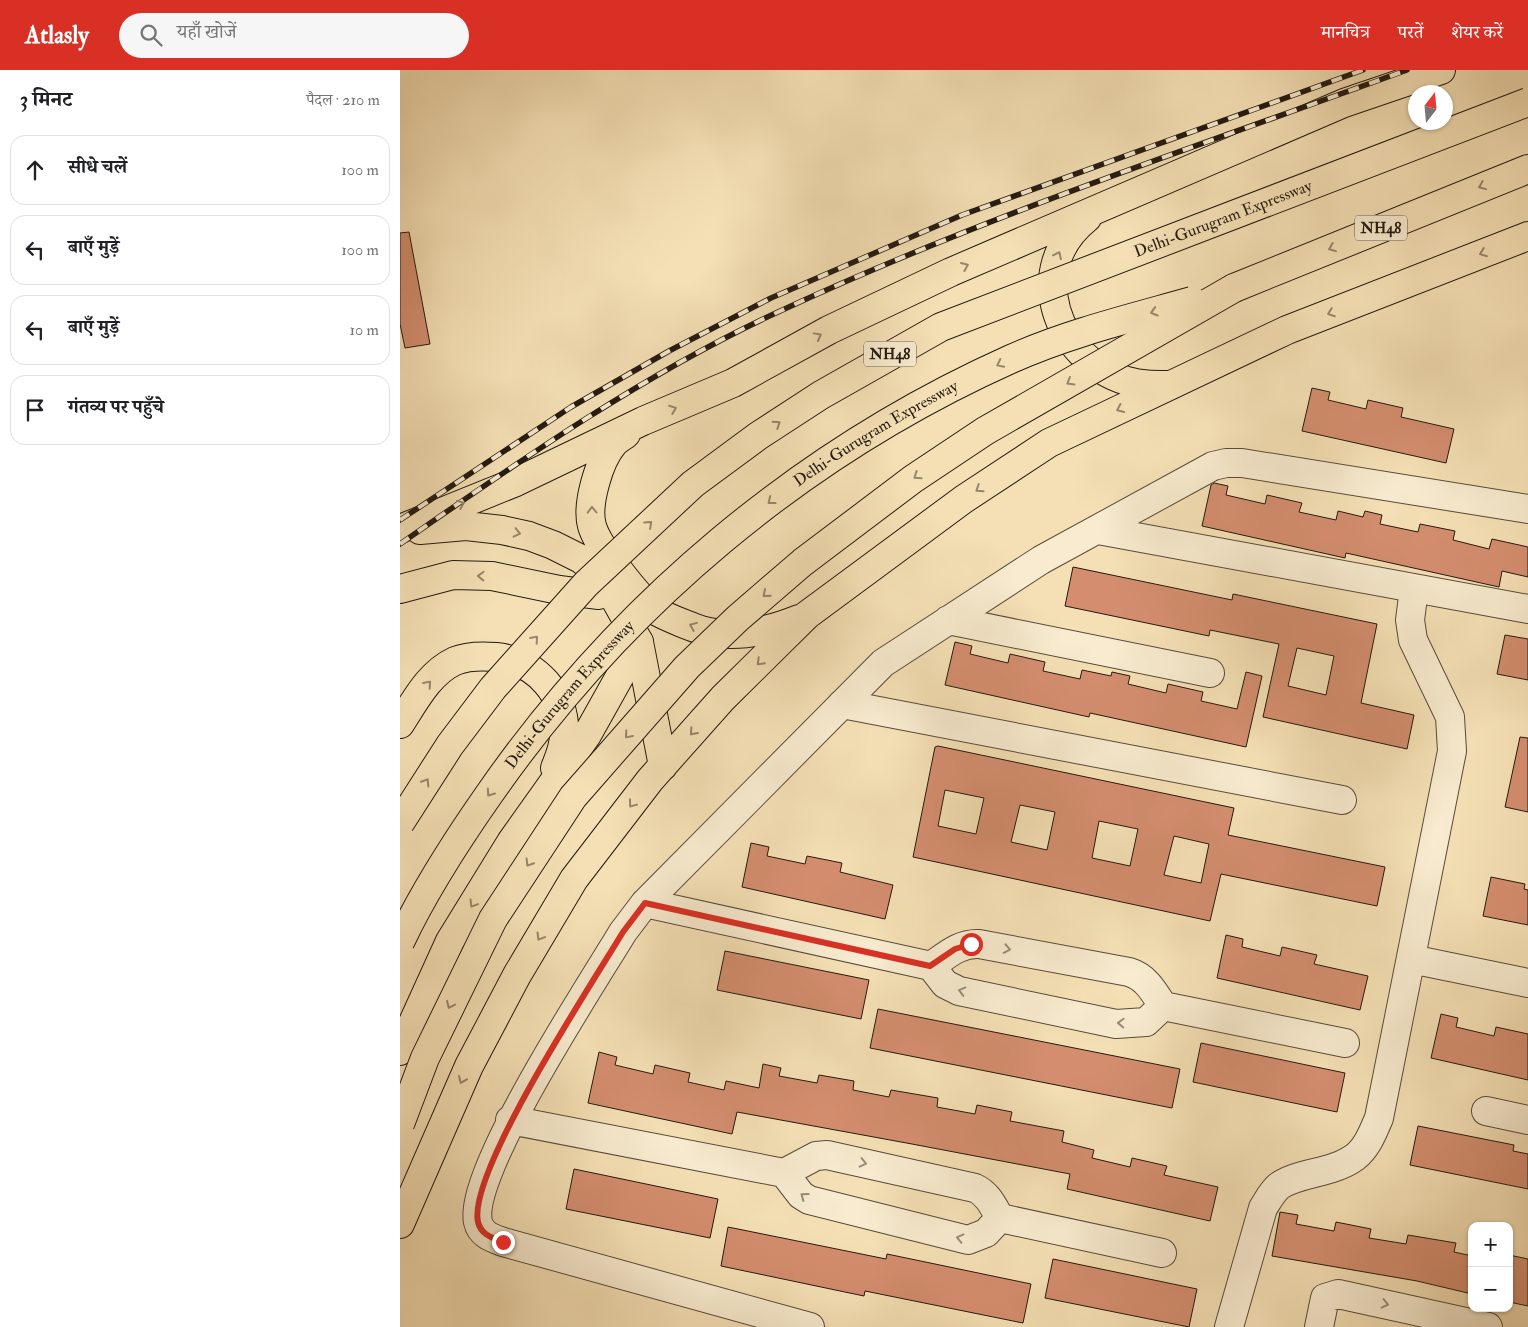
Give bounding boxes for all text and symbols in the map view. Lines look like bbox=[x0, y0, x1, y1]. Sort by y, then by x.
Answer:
search box bbox=[119, 13, 469, 58]
text: Atlasly bbox=[25, 20, 89, 51]
text: यहाँ खोजें bbox=[177, 20, 236, 44]
icon: search bbox=[137, 21, 165, 49]
text: मानचित्र bbox=[1321, 21, 1370, 44]
text: परतें bbox=[1398, 21, 1424, 44]
text: शेयर करें bbox=[1452, 21, 1503, 44]
north arrow bbox=[1408, 85, 1453, 130]
text: 3 मिनट bbox=[20, 86, 72, 113]
text: पैदल · 210 m bbox=[306, 90, 380, 110]
text: सीधे चलें bbox=[68, 155, 127, 179]
icon: ahead bbox=[21, 156, 49, 184]
text: 100 m bbox=[341, 160, 379, 180]
street label: Delhi-Gurugram Expressway bbox=[1131, 175, 1316, 262]
one-way arrow bbox=[1479, 181, 1487, 191]
road number: NH48 bbox=[1355, 216, 1407, 240]
text: बाएँ मुड़ें bbox=[68, 235, 119, 259]
icon: left bbox=[21, 236, 49, 264]
text: 100 m bbox=[341, 240, 379, 260]
one-way arrow bbox=[1328, 242, 1337, 252]
one-way arrow bbox=[1479, 248, 1487, 258]
one-way arrow bbox=[1052, 251, 1062, 260]
one-way arrow bbox=[960, 262, 969, 273]
one-way arrow bbox=[1150, 306, 1158, 316]
one-way arrow bbox=[1327, 306, 1336, 317]
text: बाएँ मुड़ें bbox=[68, 315, 119, 339]
icon: left bbox=[21, 316, 49, 344]
text: 10 m bbox=[349, 320, 379, 340]
one-way arrow bbox=[813, 332, 822, 342]
road number: NH48 bbox=[864, 342, 916, 366]
one-way arrow bbox=[996, 358, 1005, 368]
street label: Delhi-Gurugram Expressway bbox=[790, 376, 962, 491]
one-way arrow bbox=[1067, 376, 1076, 386]
text: गंतव्य पर पहुँचे bbox=[68, 395, 164, 419]
icon: arrive bbox=[21, 396, 49, 424]
one-way arrow bbox=[1116, 403, 1125, 414]
one-way arrow bbox=[668, 405, 677, 415]
one-way arrow bbox=[772, 420, 781, 430]
one-way arrow bbox=[913, 470, 923, 479]
one-way arrow bbox=[975, 483, 984, 492]
one-way arrow bbox=[768, 495, 777, 503]
one-way arrow bbox=[457, 500, 465, 510]
one-way arrow bbox=[587, 506, 597, 514]
one-way arrow bbox=[644, 521, 653, 530]
one-way arrow bbox=[513, 527, 522, 538]
one-way arrow bbox=[476, 571, 484, 581]
one-way arrow bbox=[763, 588, 772, 597]
street label: Delhi-Gurugram Expressway bbox=[501, 615, 639, 773]
one-way arrow bbox=[689, 622, 698, 632]
one-way arrow bbox=[529, 635, 538, 644]
one-way arrow bbox=[757, 656, 766, 665]
one-way arrow bbox=[422, 680, 431, 689]
one-way arrow bbox=[690, 727, 699, 736]
one-way arrow bbox=[625, 729, 634, 738]
one-way arrow bbox=[420, 778, 429, 788]
one-way arrow bbox=[487, 787, 496, 797]
one-way arrow bbox=[629, 798, 638, 808]
one-way arrow bbox=[525, 857, 535, 866]
one-way arrow bbox=[469, 899, 479, 908]
one-way arrow bbox=[536, 932, 546, 941]
route start bbox=[960, 933, 983, 956]
one-way arrow bbox=[1003, 944, 1012, 954]
one-way arrow bbox=[958, 987, 966, 997]
one-way arrow bbox=[446, 1000, 456, 1009]
one-way arrow bbox=[1117, 1018, 1125, 1029]
one-way arrow bbox=[458, 1075, 469, 1084]
one-way arrow bbox=[859, 1157, 867, 1168]
one-way arrow bbox=[800, 1193, 810, 1202]
map controls bbox=[1468, 1222, 1513, 1312]
button: + bbox=[1468, 1222, 1513, 1267]
route end bbox=[492, 1231, 515, 1254]
one-way arrow bbox=[956, 1233, 965, 1244]
button: − bbox=[1468, 1267, 1513, 1312]
one-way arrow bbox=[1381, 1298, 1390, 1309]

